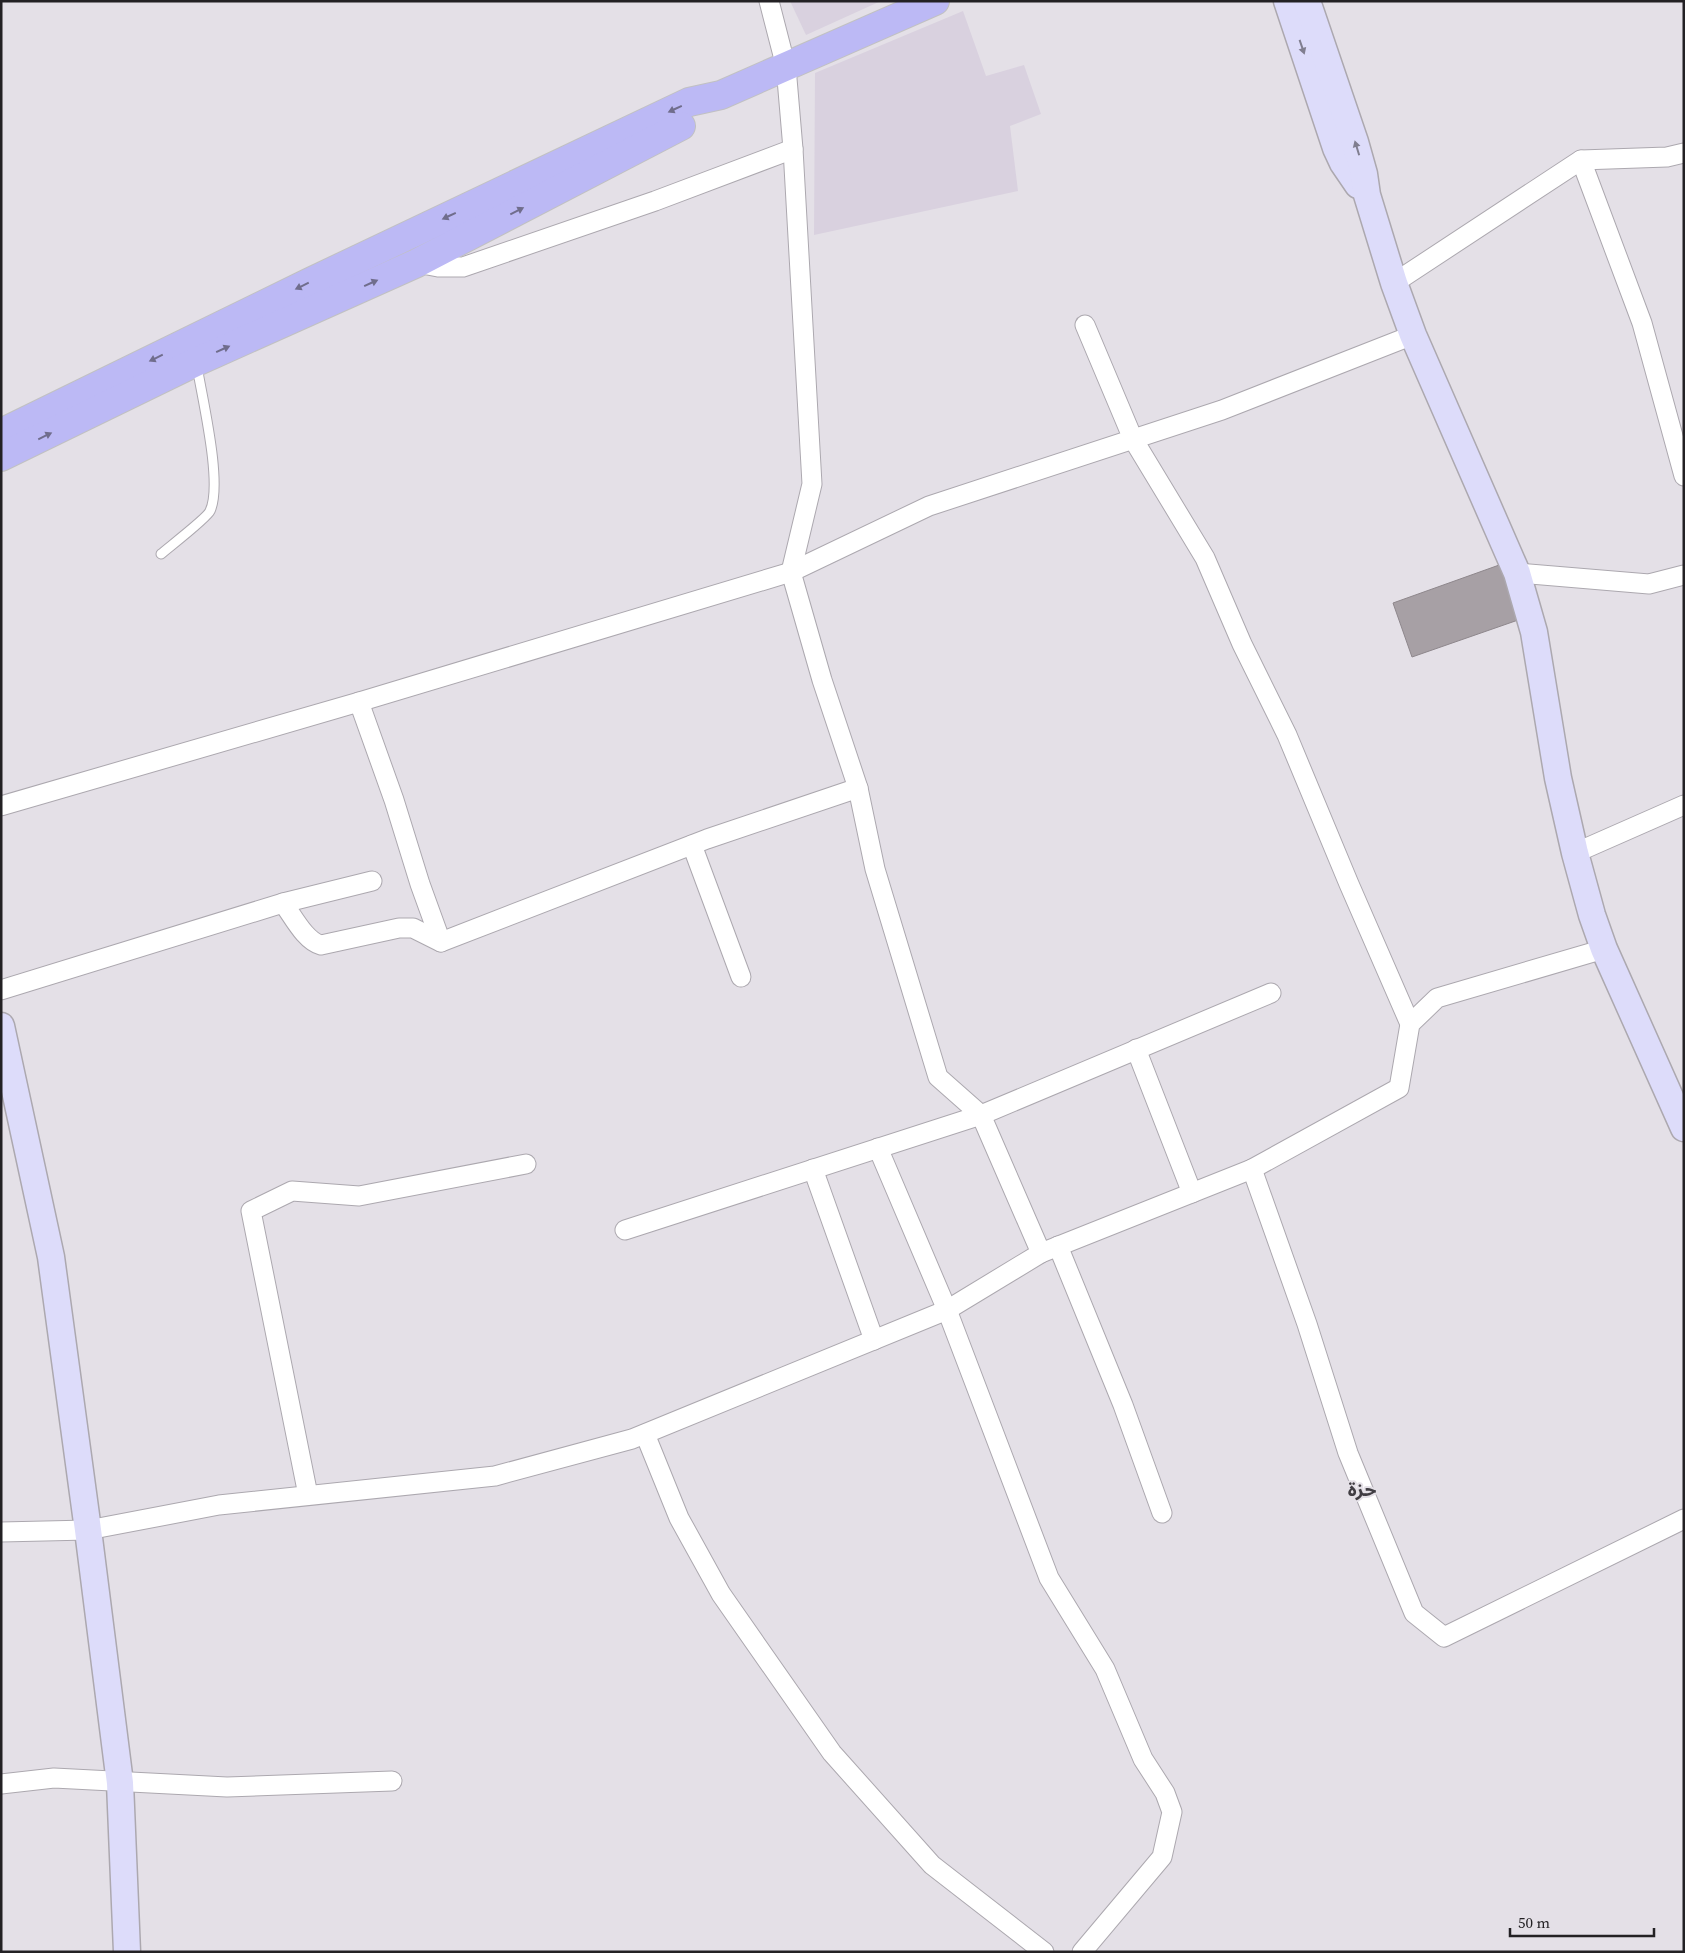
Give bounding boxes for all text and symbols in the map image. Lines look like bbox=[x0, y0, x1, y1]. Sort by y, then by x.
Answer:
one-way arrow bbox=[1299, 40, 1307, 55]
one-way arrow bbox=[668, 105, 682, 113]
one-way arrow bbox=[1352, 140, 1360, 155]
one-way arrow bbox=[509, 207, 524, 215]
one-way arrow bbox=[442, 213, 456, 221]
one-way arrow bbox=[364, 279, 378, 287]
one-way arrow bbox=[295, 283, 309, 291]
one-way arrow bbox=[216, 345, 230, 353]
one-way arrow bbox=[149, 354, 164, 362]
one-way arrow bbox=[38, 432, 52, 440]
district label: حزة bbox=[1348, 1476, 1376, 1502]
scale bar bbox=[1510, 1906, 1654, 1938]
text: 50 m bbox=[1518, 1912, 1550, 1933]

